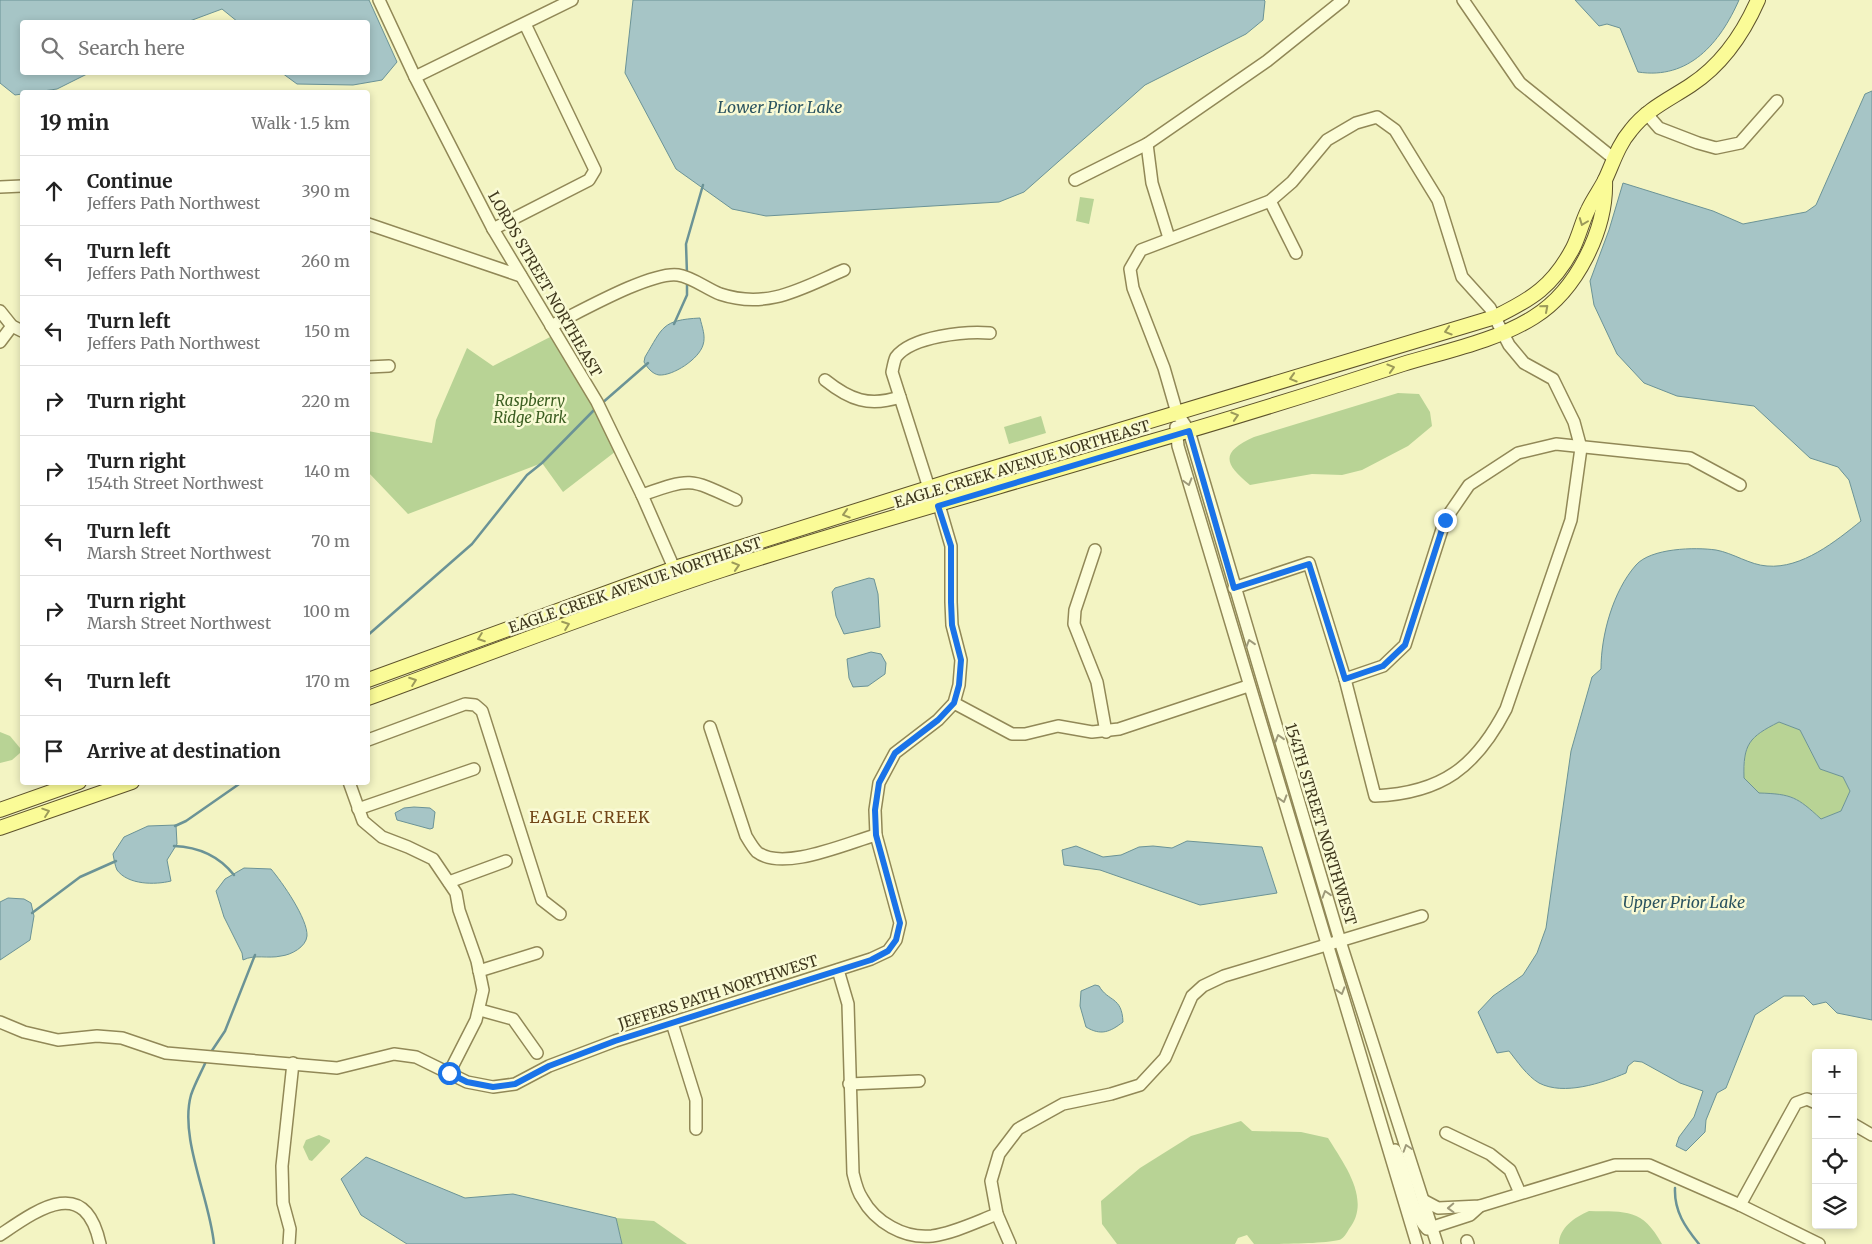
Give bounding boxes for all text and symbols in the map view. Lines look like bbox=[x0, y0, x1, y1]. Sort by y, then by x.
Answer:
search box bbox=[20, 20, 370, 75]
icon: search bbox=[38, 34, 66, 62]
text: Search here bbox=[78, 36, 185, 60]
water label: Lower Prior Lake bbox=[718, 97, 842, 117]
text: 19 min bbox=[40, 109, 109, 136]
text: Walk · 1.5 km bbox=[252, 113, 350, 133]
text: Continue bbox=[87, 169, 173, 193]
icon: ahead bbox=[40, 177, 68, 205]
text: 390 m bbox=[302, 181, 350, 201]
street label: LORDS STREET NORTHEAST bbox=[484, 188, 606, 381]
text: Jeffers Path Northwest bbox=[87, 193, 260, 213]
one-way arrow bbox=[1579, 218, 1589, 226]
text: Turn left bbox=[87, 239, 171, 263]
icon: left bbox=[40, 247, 68, 275]
text: 260 m bbox=[301, 251, 350, 271]
text: Jeffers Path Northwest bbox=[87, 263, 260, 283]
one-way arrow bbox=[1539, 305, 1548, 314]
text: Turn left bbox=[87, 309, 171, 333]
icon: left bbox=[40, 317, 68, 345]
text: 150 m bbox=[304, 321, 350, 341]
one-way arrow bbox=[1445, 325, 1453, 335]
text: Jeffers Path Northwest bbox=[87, 333, 260, 353]
one-way arrow bbox=[1386, 364, 1394, 374]
one-way arrow bbox=[1289, 373, 1297, 383]
icon: right bbox=[40, 387, 68, 415]
text: Turn right bbox=[87, 389, 186, 413]
text: 220 m bbox=[302, 391, 350, 411]
park label: Raspberry Ridge Park bbox=[493, 391, 568, 427]
one-way arrow bbox=[1231, 412, 1239, 422]
street label: EAGLE CREEK AVENUE NORTHEAST bbox=[892, 416, 1153, 512]
text: Turn right bbox=[87, 449, 186, 473]
icon: right bbox=[40, 457, 68, 485]
text: 140 m bbox=[304, 461, 350, 481]
text: 154th Street Northwest bbox=[87, 473, 264, 493]
one-way arrow bbox=[1183, 477, 1193, 485]
one-way arrow bbox=[842, 508, 850, 518]
route end bbox=[1434, 509, 1457, 532]
text: Turn left bbox=[87, 519, 171, 543]
icon: left bbox=[40, 527, 68, 555]
text: 70 m bbox=[311, 531, 350, 551]
street label: EAGLE CREEK AVENUE NORTHEAST bbox=[506, 532, 765, 637]
text: Marsh Street Northwest bbox=[87, 543, 271, 563]
one-way arrow bbox=[731, 562, 739, 572]
text: Turn right bbox=[87, 589, 186, 613]
icon: right bbox=[40, 597, 68, 625]
text: 100 m bbox=[303, 601, 350, 621]
text: Marsh Street Northwest bbox=[87, 613, 271, 633]
one-way arrow bbox=[561, 621, 570, 631]
one-way arrow bbox=[477, 632, 485, 642]
one-way arrow bbox=[1246, 639, 1256, 647]
icon: left bbox=[40, 667, 68, 695]
text: Turn left bbox=[87, 669, 171, 693]
text: 170 m bbox=[305, 671, 350, 691]
one-way arrow bbox=[408, 677, 417, 687]
street label: 154TH STREET NORTHWEST bbox=[1281, 721, 1361, 928]
one-way arrow bbox=[1275, 735, 1285, 743]
icon: arrive bbox=[40, 737, 68, 765]
text: Arrive at destination bbox=[87, 739, 281, 763]
one-way arrow bbox=[1277, 795, 1287, 803]
district label: EAGLE CREEK bbox=[529, 807, 651, 827]
one-way arrow bbox=[41, 808, 50, 818]
one-way arrow bbox=[1322, 890, 1332, 899]
water label: Upper Prior Lake bbox=[1623, 892, 1745, 912]
street label: JEFFERS PATH NORTHWEST bbox=[615, 950, 821, 1034]
one-way arrow bbox=[1336, 987, 1346, 995]
map controls bbox=[1812, 1049, 1857, 1229]
button: + bbox=[1812, 1049, 1857, 1094]
route start bbox=[438, 1062, 461, 1085]
button: − bbox=[1812, 1094, 1857, 1139]
button: locate bbox=[1812, 1139, 1857, 1184]
one-way arrow bbox=[1402, 1145, 1412, 1153]
button: layers bbox=[1812, 1184, 1857, 1229]
one-way arrow bbox=[1446, 1203, 1454, 1213]

